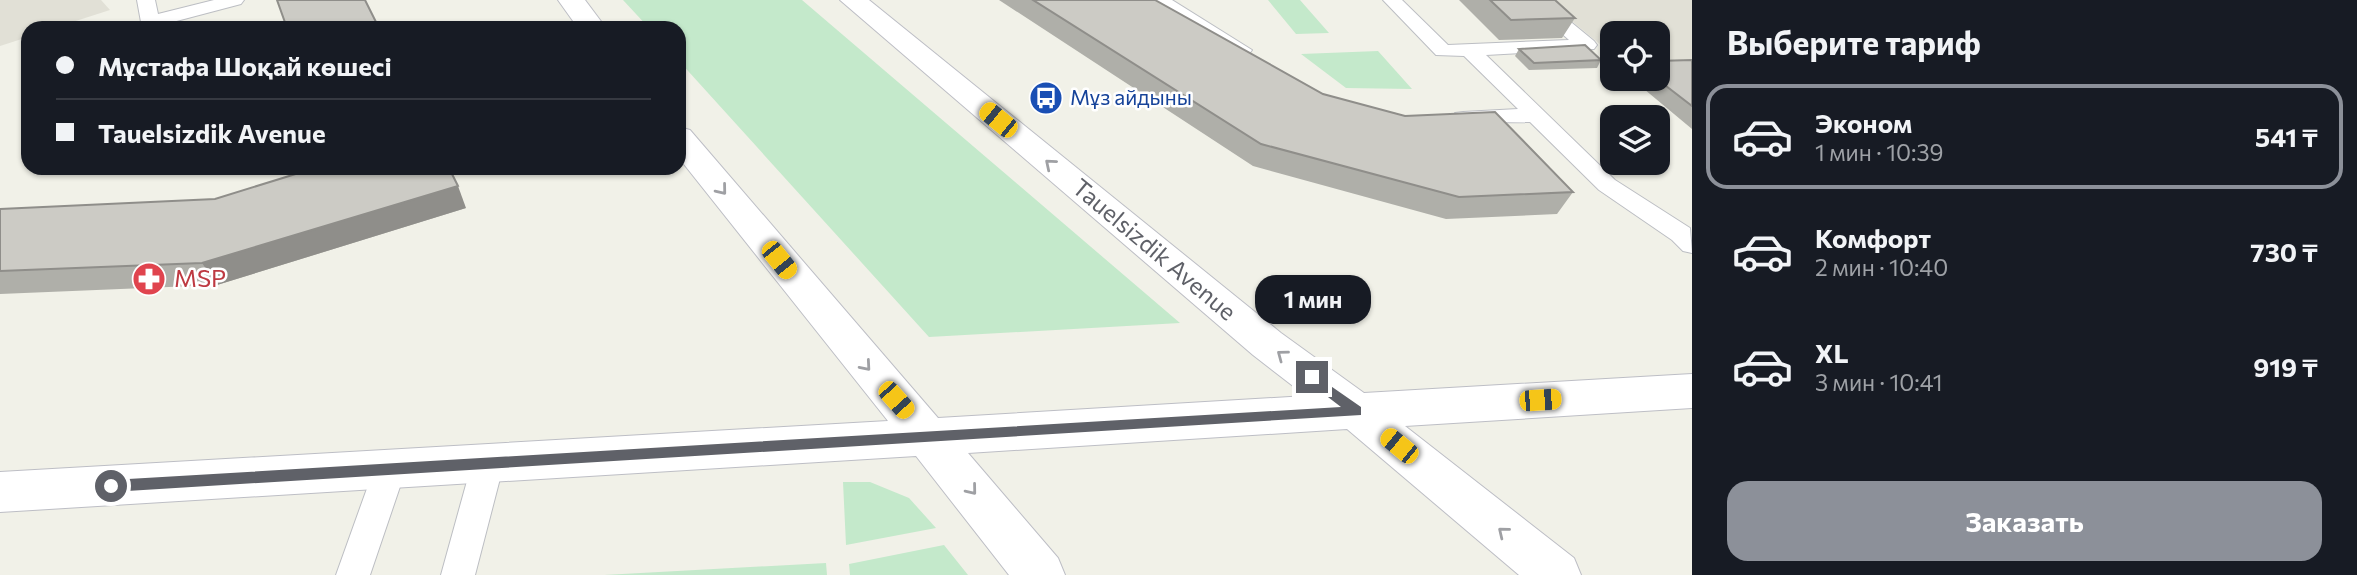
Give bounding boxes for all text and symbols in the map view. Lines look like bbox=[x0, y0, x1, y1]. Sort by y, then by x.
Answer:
map controls bbox=[1600, 21, 1670, 175]
button: locate bbox=[1600, 21, 1670, 91]
text: Выберите тариф bbox=[1727, 22, 1981, 62]
text: Мұстафа Шоқай көшесі bbox=[98, 50, 392, 81]
bus stop icon: Мұз айдыны bbox=[1027, 79, 1065, 117]
place label: Мұз айдыны bbox=[1070, 84, 1192, 109]
car bbox=[976, 99, 1021, 141]
button: layers bbox=[1600, 105, 1670, 175]
icon: car bbox=[1731, 105, 1794, 168]
text: Эконом bbox=[1815, 107, 1912, 138]
text: Tauelsizdik Avenue bbox=[98, 117, 326, 148]
text: 541 ₸ bbox=[2255, 121, 2318, 152]
text: 1 мин · 10:39 bbox=[1815, 138, 1944, 166]
one-way arrow bbox=[1046, 160, 1059, 172]
street label: Tauelsizdik Avenue bbox=[1067, 172, 1243, 326]
one-way arrow bbox=[714, 182, 726, 195]
icon: car bbox=[1731, 220, 1794, 283]
text: Комфорт bbox=[1815, 222, 1931, 253]
text: 730 ₸ bbox=[2250, 236, 2318, 267]
car bbox=[758, 237, 801, 283]
text: 2 мин · 10:40 bbox=[1815, 253, 1948, 281]
pharmacy icon: MSP bbox=[130, 260, 168, 298]
place label: MSP bbox=[174, 263, 226, 292]
callout: 1 мин bbox=[1254, 276, 1370, 324]
text: 1 мин bbox=[1284, 285, 1342, 313]
icon: car bbox=[1731, 335, 1794, 398]
text: XL bbox=[1815, 337, 1849, 368]
one-way arrow bbox=[1277, 351, 1290, 364]
text: 919 ₸ bbox=[2253, 351, 2318, 382]
one-way arrow bbox=[858, 358, 870, 371]
route end bbox=[1296, 361, 1328, 393]
text: 3 мин · 10:41 bbox=[1815, 368, 1943, 396]
car bbox=[875, 377, 918, 423]
car bbox=[1519, 388, 1562, 412]
car bbox=[1377, 425, 1422, 467]
route start bbox=[95, 470, 127, 502]
button: Заказать bbox=[1727, 481, 2322, 561]
one-way arrow bbox=[964, 482, 976, 495]
one-way arrow bbox=[1498, 527, 1510, 540]

